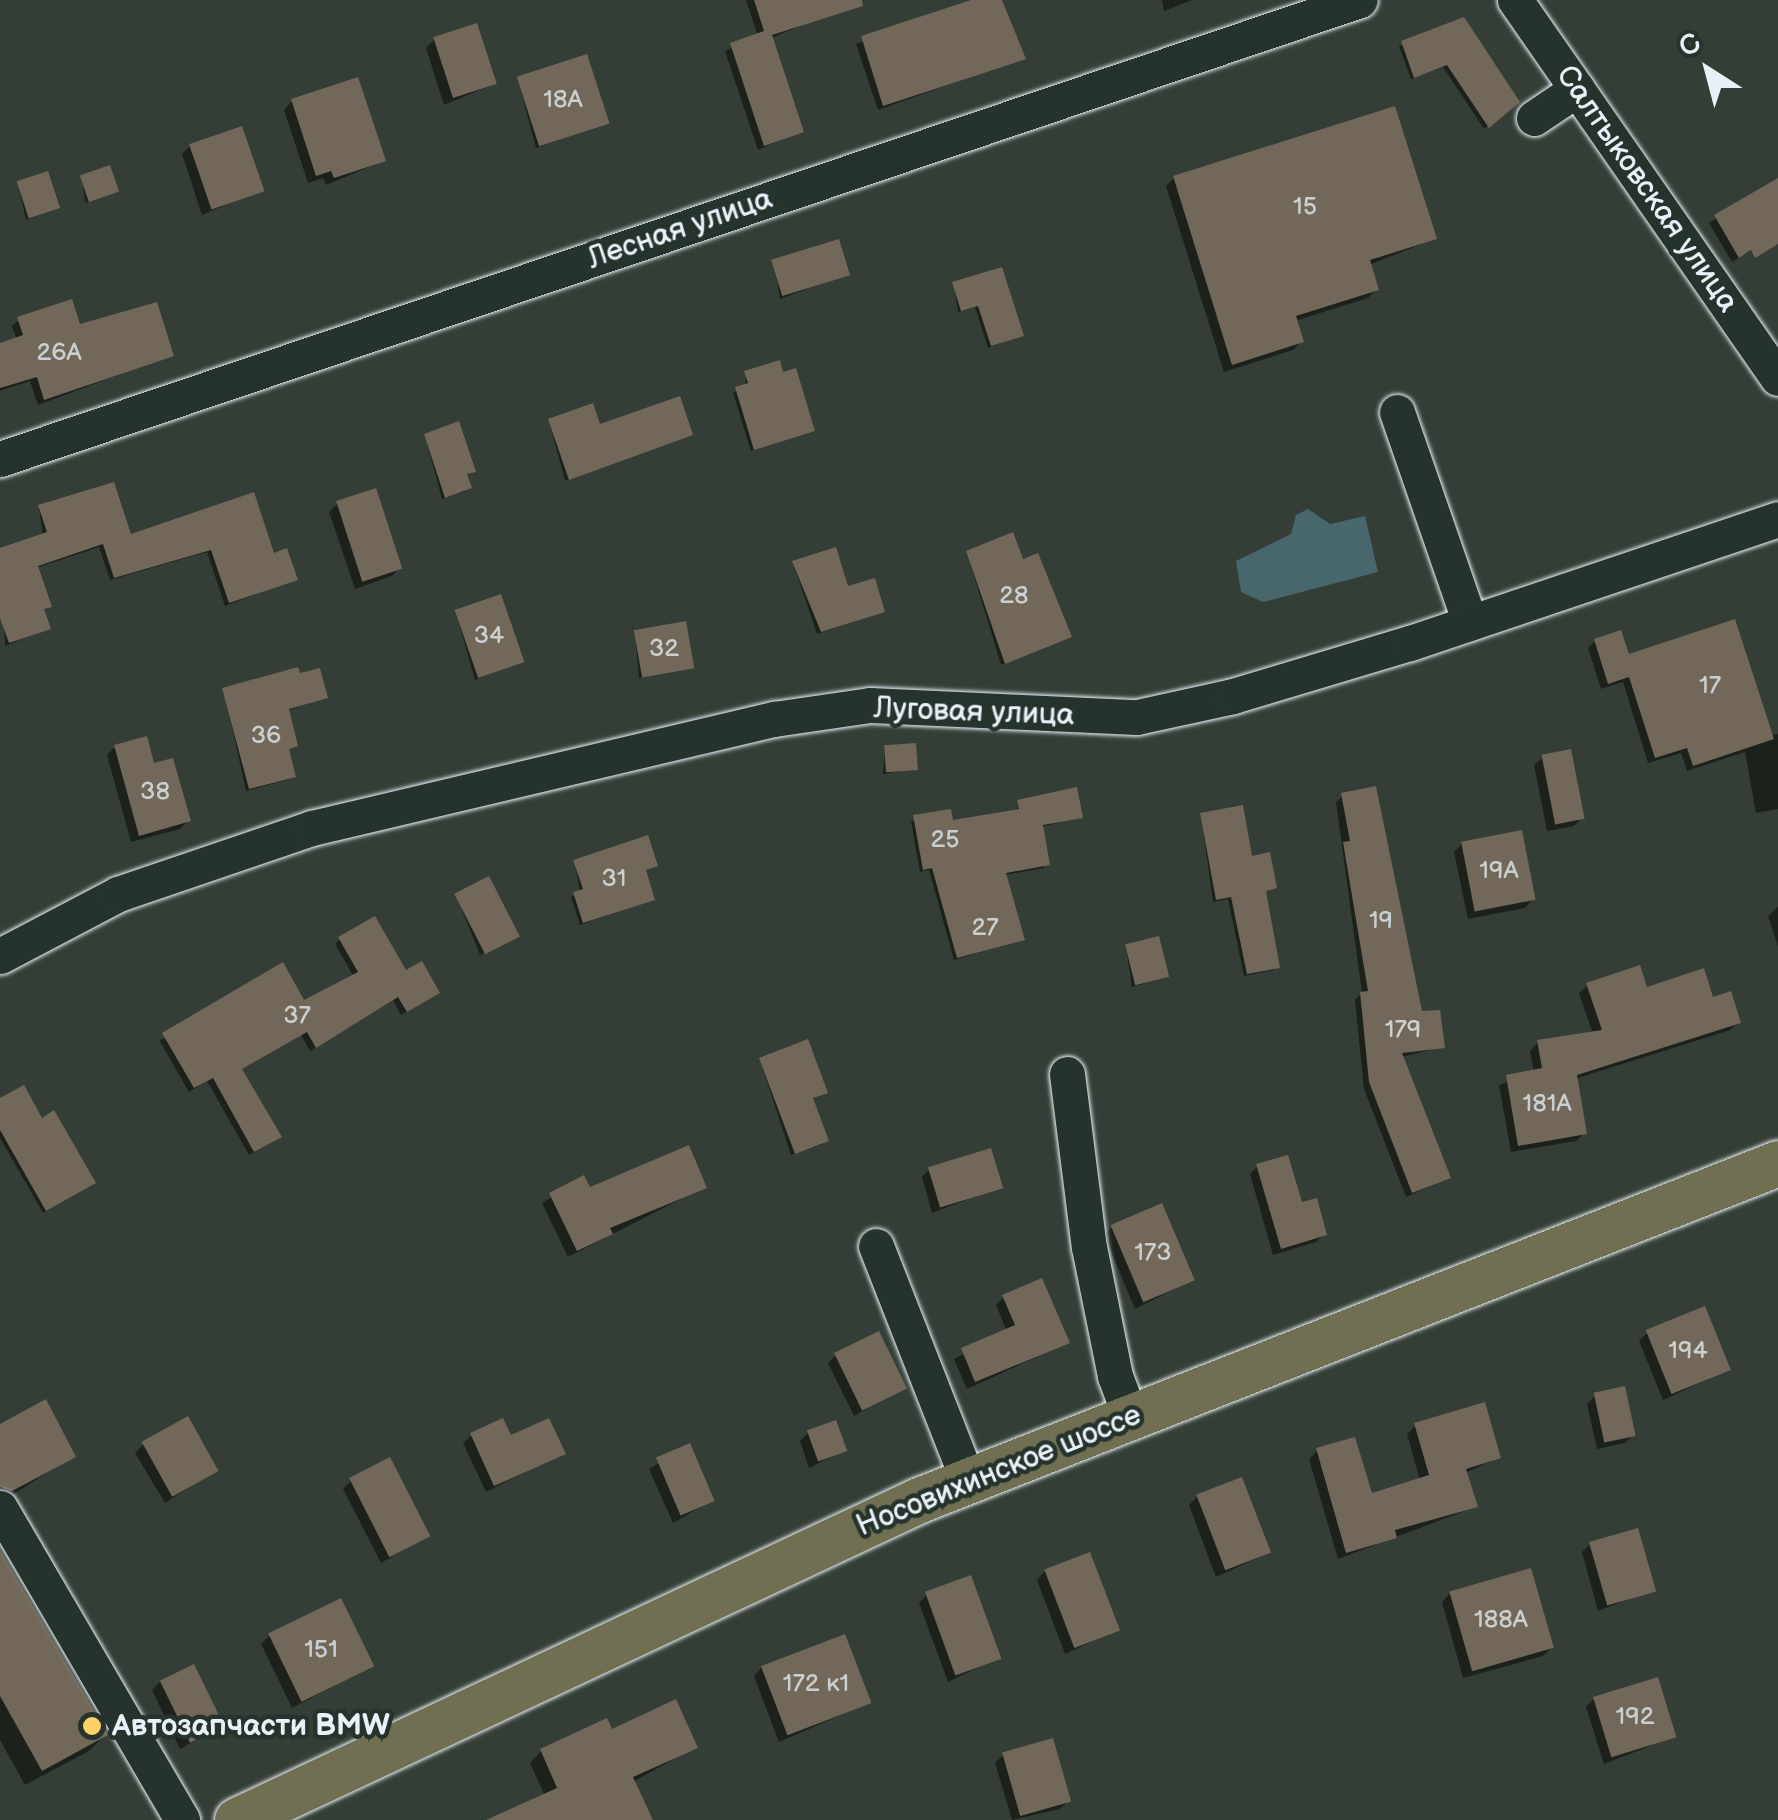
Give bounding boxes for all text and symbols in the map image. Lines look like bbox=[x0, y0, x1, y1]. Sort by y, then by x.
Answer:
north arrow bbox=[1658, 20, 1758, 120]
text: С bbox=[1672, 26, 1708, 64]
street label: Салтыковская улица bbox=[1548, 59, 1746, 319]
house number: 18А bbox=[543, 85, 583, 115]
street label: Лесная улица bbox=[583, 181, 777, 277]
house number: 15 bbox=[1293, 192, 1317, 222]
house number: 26А bbox=[36, 338, 82, 368]
house number: 28 bbox=[999, 581, 1029, 611]
house number: 34 bbox=[474, 621, 504, 651]
house number: 32 bbox=[649, 634, 679, 664]
house number: 17 bbox=[1699, 671, 1721, 701]
street label: Луговая улица bbox=[873, 691, 1075, 733]
house number: 36 bbox=[251, 721, 281, 751]
house number: 38 bbox=[140, 777, 170, 807]
house number: 25 bbox=[930, 825, 960, 855]
house number: 19А bbox=[1479, 856, 1519, 886]
house number: 31 bbox=[601, 864, 627, 894]
house number: 19 bbox=[1369, 906, 1393, 936]
house number: 27 bbox=[971, 913, 999, 943]
house number: 37 bbox=[283, 1001, 311, 1031]
house number: 179 bbox=[1385, 1015, 1421, 1045]
house number: 181А bbox=[1522, 1089, 1572, 1119]
house number: 173 bbox=[1134, 1238, 1172, 1268]
house number: 194 bbox=[1668, 1336, 1708, 1366]
street label: Носовихинское шоссе bbox=[851, 1397, 1147, 1545]
house number: 188А bbox=[1474, 1605, 1528, 1635]
house number: 151 bbox=[304, 1635, 338, 1665]
house number: 172 к1 bbox=[783, 1669, 849, 1699]
house number: 192 bbox=[1616, 1702, 1654, 1732]
place label: Автозапчасти BMW bbox=[112, 1708, 390, 1744]
marker: Автозапчасти BMW bbox=[81, 1715, 103, 1737]

